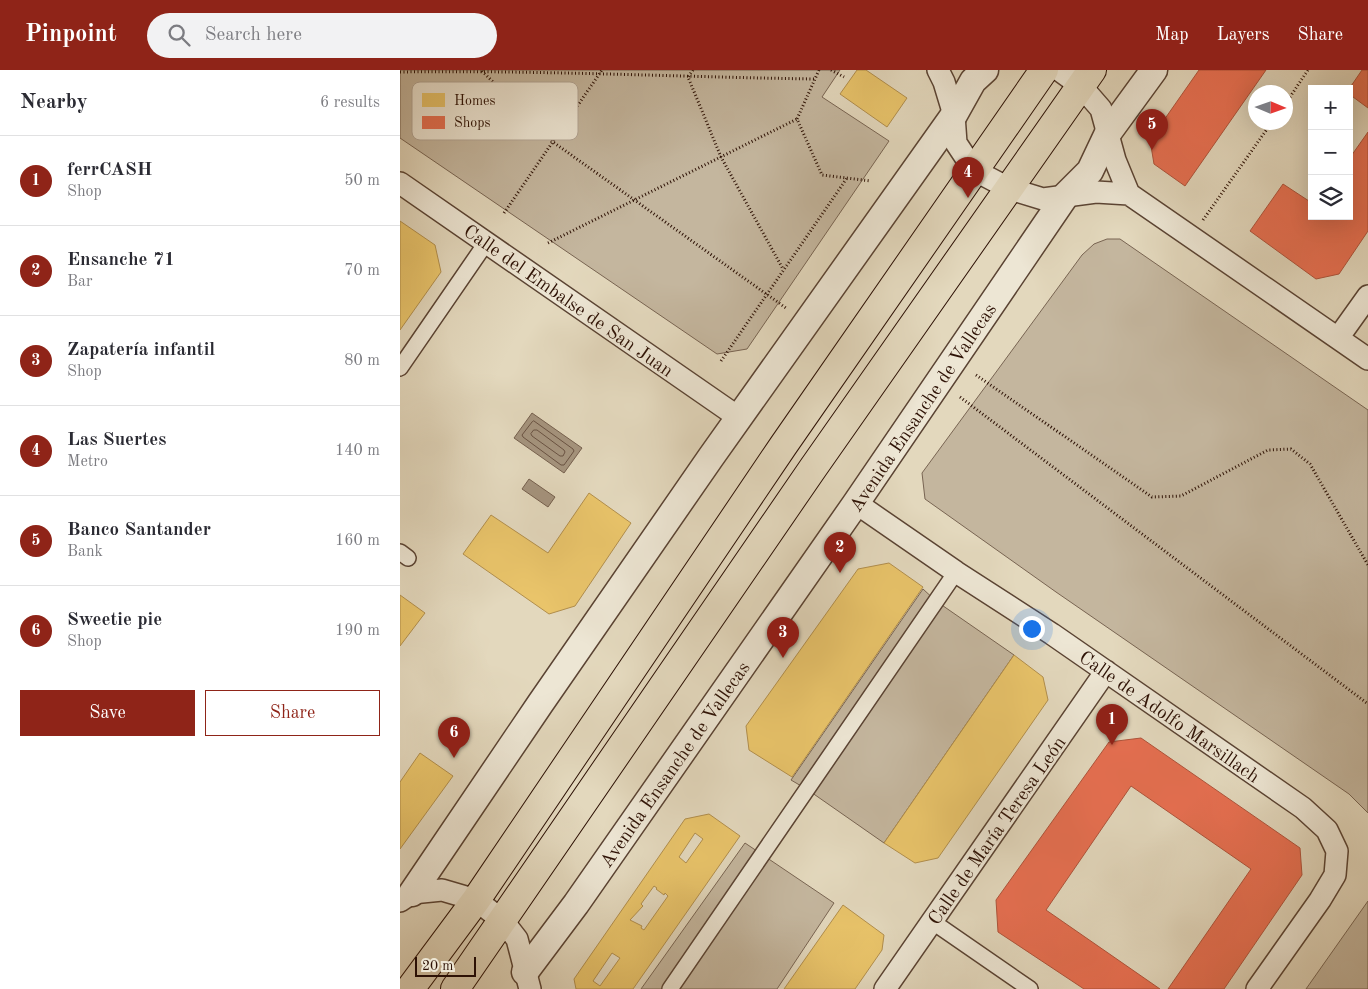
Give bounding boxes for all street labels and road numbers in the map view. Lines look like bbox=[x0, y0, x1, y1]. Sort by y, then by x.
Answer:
street label: Calle del Embalse de San Juan bbox=[459, 222, 676, 382]
street label: Avenida Ensanche de Vallecas bbox=[847, 301, 1001, 516]
street label: Calle de Adolfo Marsillach bbox=[1075, 649, 1262, 788]
street label: Avenida Ensanche de Vallecas bbox=[598, 659, 755, 872]
street label: Calle de María Teresa León bbox=[926, 734, 1070, 929]

